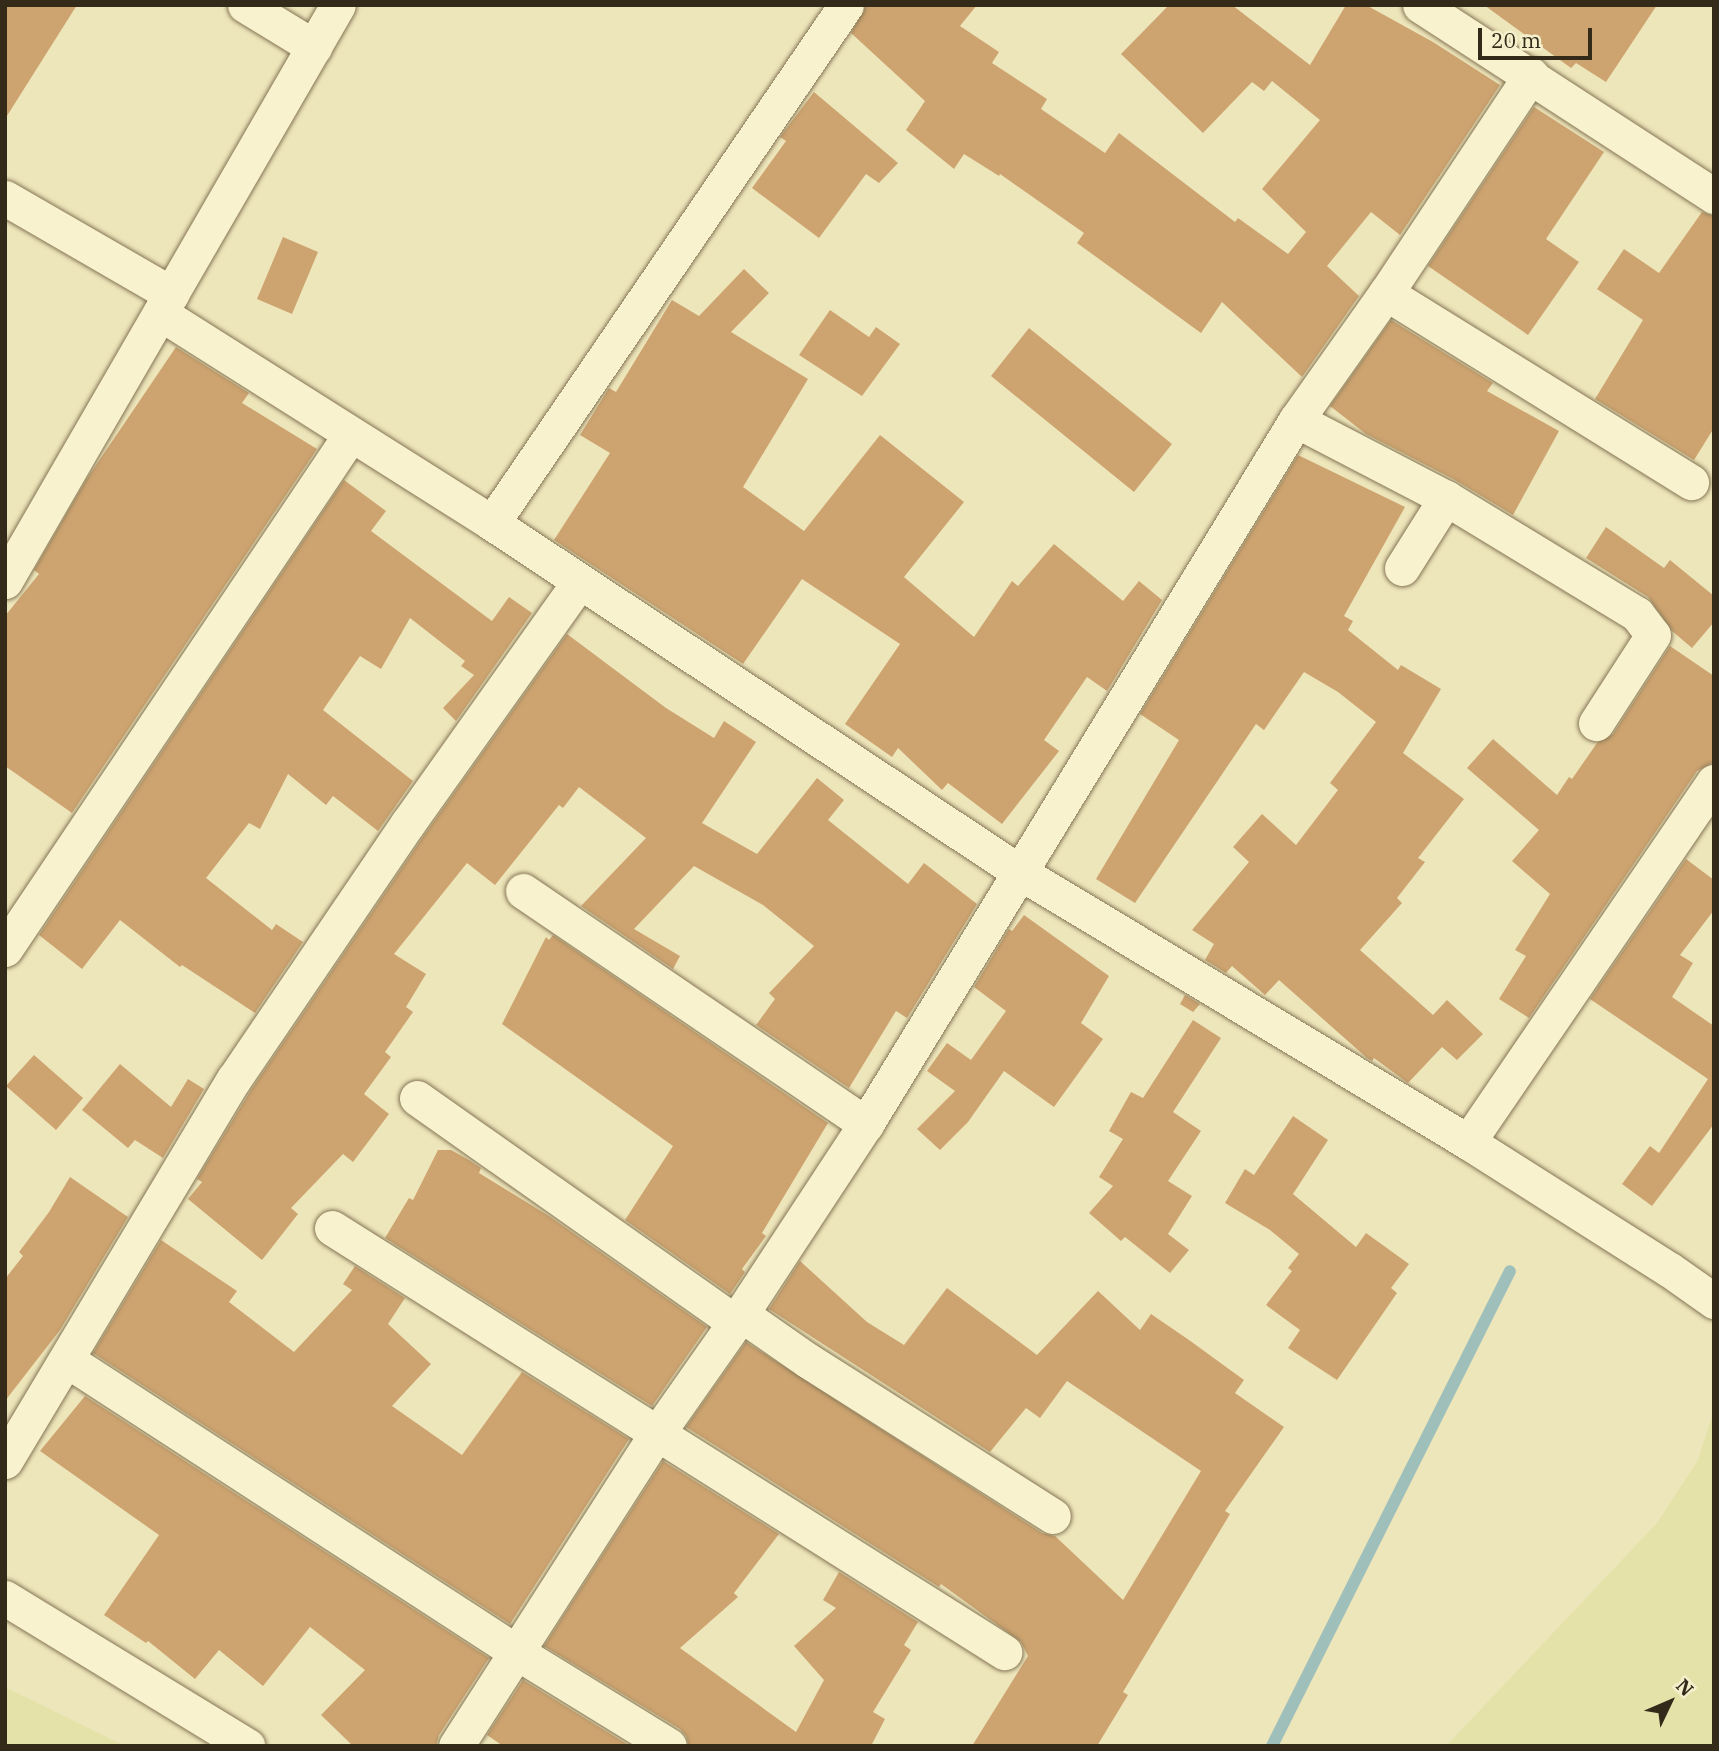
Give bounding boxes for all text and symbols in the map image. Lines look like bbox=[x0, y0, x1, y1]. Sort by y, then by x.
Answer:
scale bar bbox=[1481, 14, 1595, 58]
text: 20 m bbox=[1491, 26, 1541, 54]
north arrow bbox=[1635, 1667, 1705, 1737]
text: N bbox=[1671, 1674, 1699, 1701]

